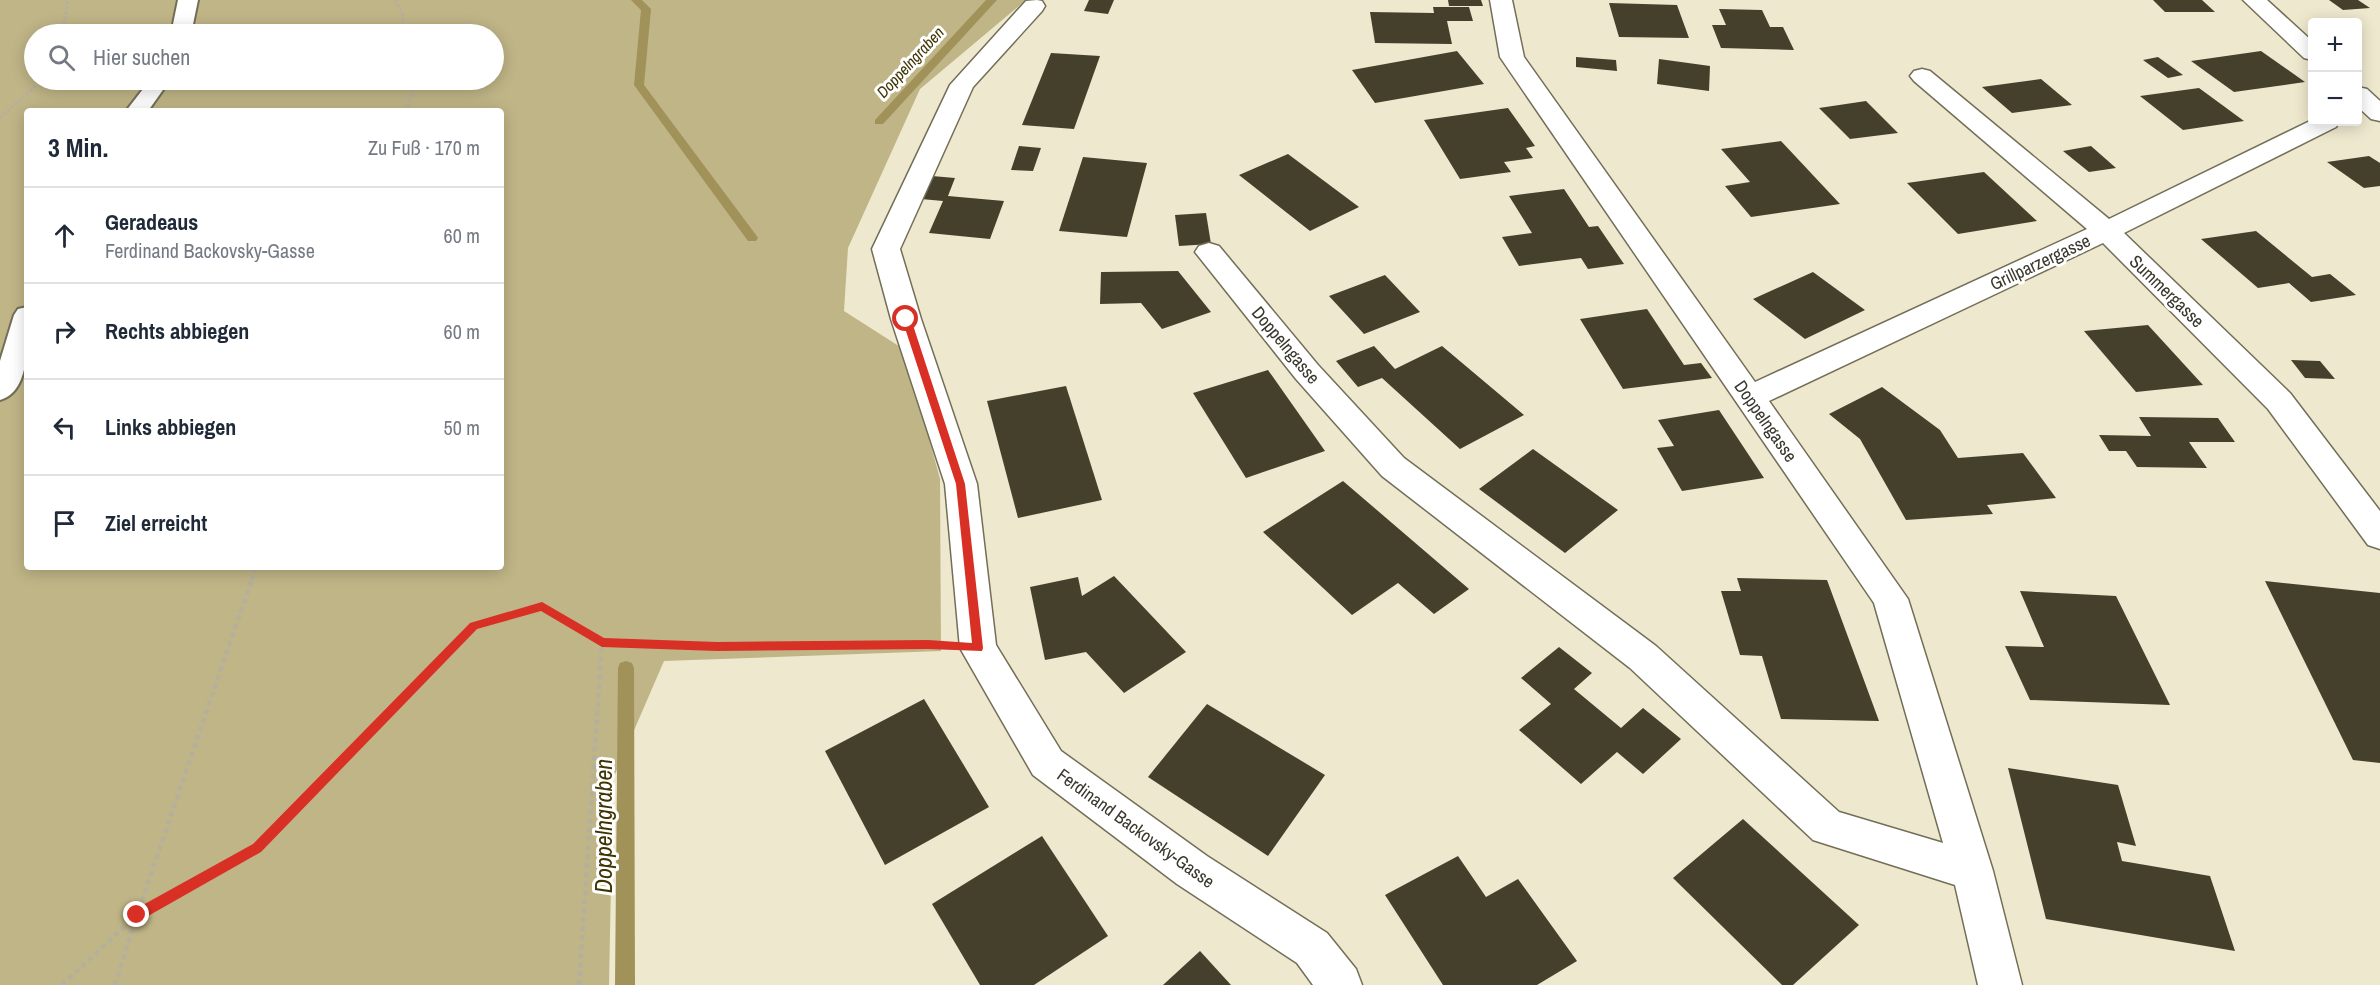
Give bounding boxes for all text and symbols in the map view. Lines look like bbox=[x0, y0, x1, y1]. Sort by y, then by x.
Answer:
map controls bbox=[2308, 18, 2362, 126]
button: + bbox=[2308, 18, 2362, 72]
water label: Doppelngraben bbox=[871, 22, 949, 102]
search box bbox=[24, 24, 504, 90]
icon: search bbox=[45, 41, 78, 74]
text: Hier suchen bbox=[93, 42, 190, 72]
button: − bbox=[2308, 72, 2362, 126]
text: 3 Min. bbox=[48, 130, 108, 165]
text: Zu Fuß · 170 m bbox=[368, 134, 480, 161]
text: Geradeaus bbox=[105, 207, 198, 237]
icon: ahead bbox=[48, 219, 81, 252]
text: 60 m bbox=[444, 222, 480, 249]
street label: Grillparzergasse bbox=[1986, 228, 2094, 296]
text: Ferdinand Backovsky-Gasse bbox=[105, 237, 315, 264]
street label: Summergasse bbox=[2124, 249, 2210, 333]
street label: Doppelngasse bbox=[1246, 301, 1326, 389]
route start bbox=[892, 305, 918, 331]
icon: right bbox=[48, 315, 81, 348]
text: Rechts abbiegen bbox=[105, 316, 249, 346]
text: 60 m bbox=[444, 318, 480, 345]
street label: Doppelngasse bbox=[1729, 375, 1803, 467]
icon: left bbox=[48, 411, 81, 444]
text: Links abbiegen bbox=[105, 412, 236, 442]
text: 50 m bbox=[444, 414, 480, 441]
icon: arrive bbox=[48, 507, 81, 540]
text: Ziel erreicht bbox=[105, 508, 207, 538]
water label: Doppelngraben bbox=[587, 759, 619, 893]
street label: Ferdinand Backovsky-Gasse bbox=[1052, 762, 1220, 894]
route end bbox=[123, 901, 149, 927]

